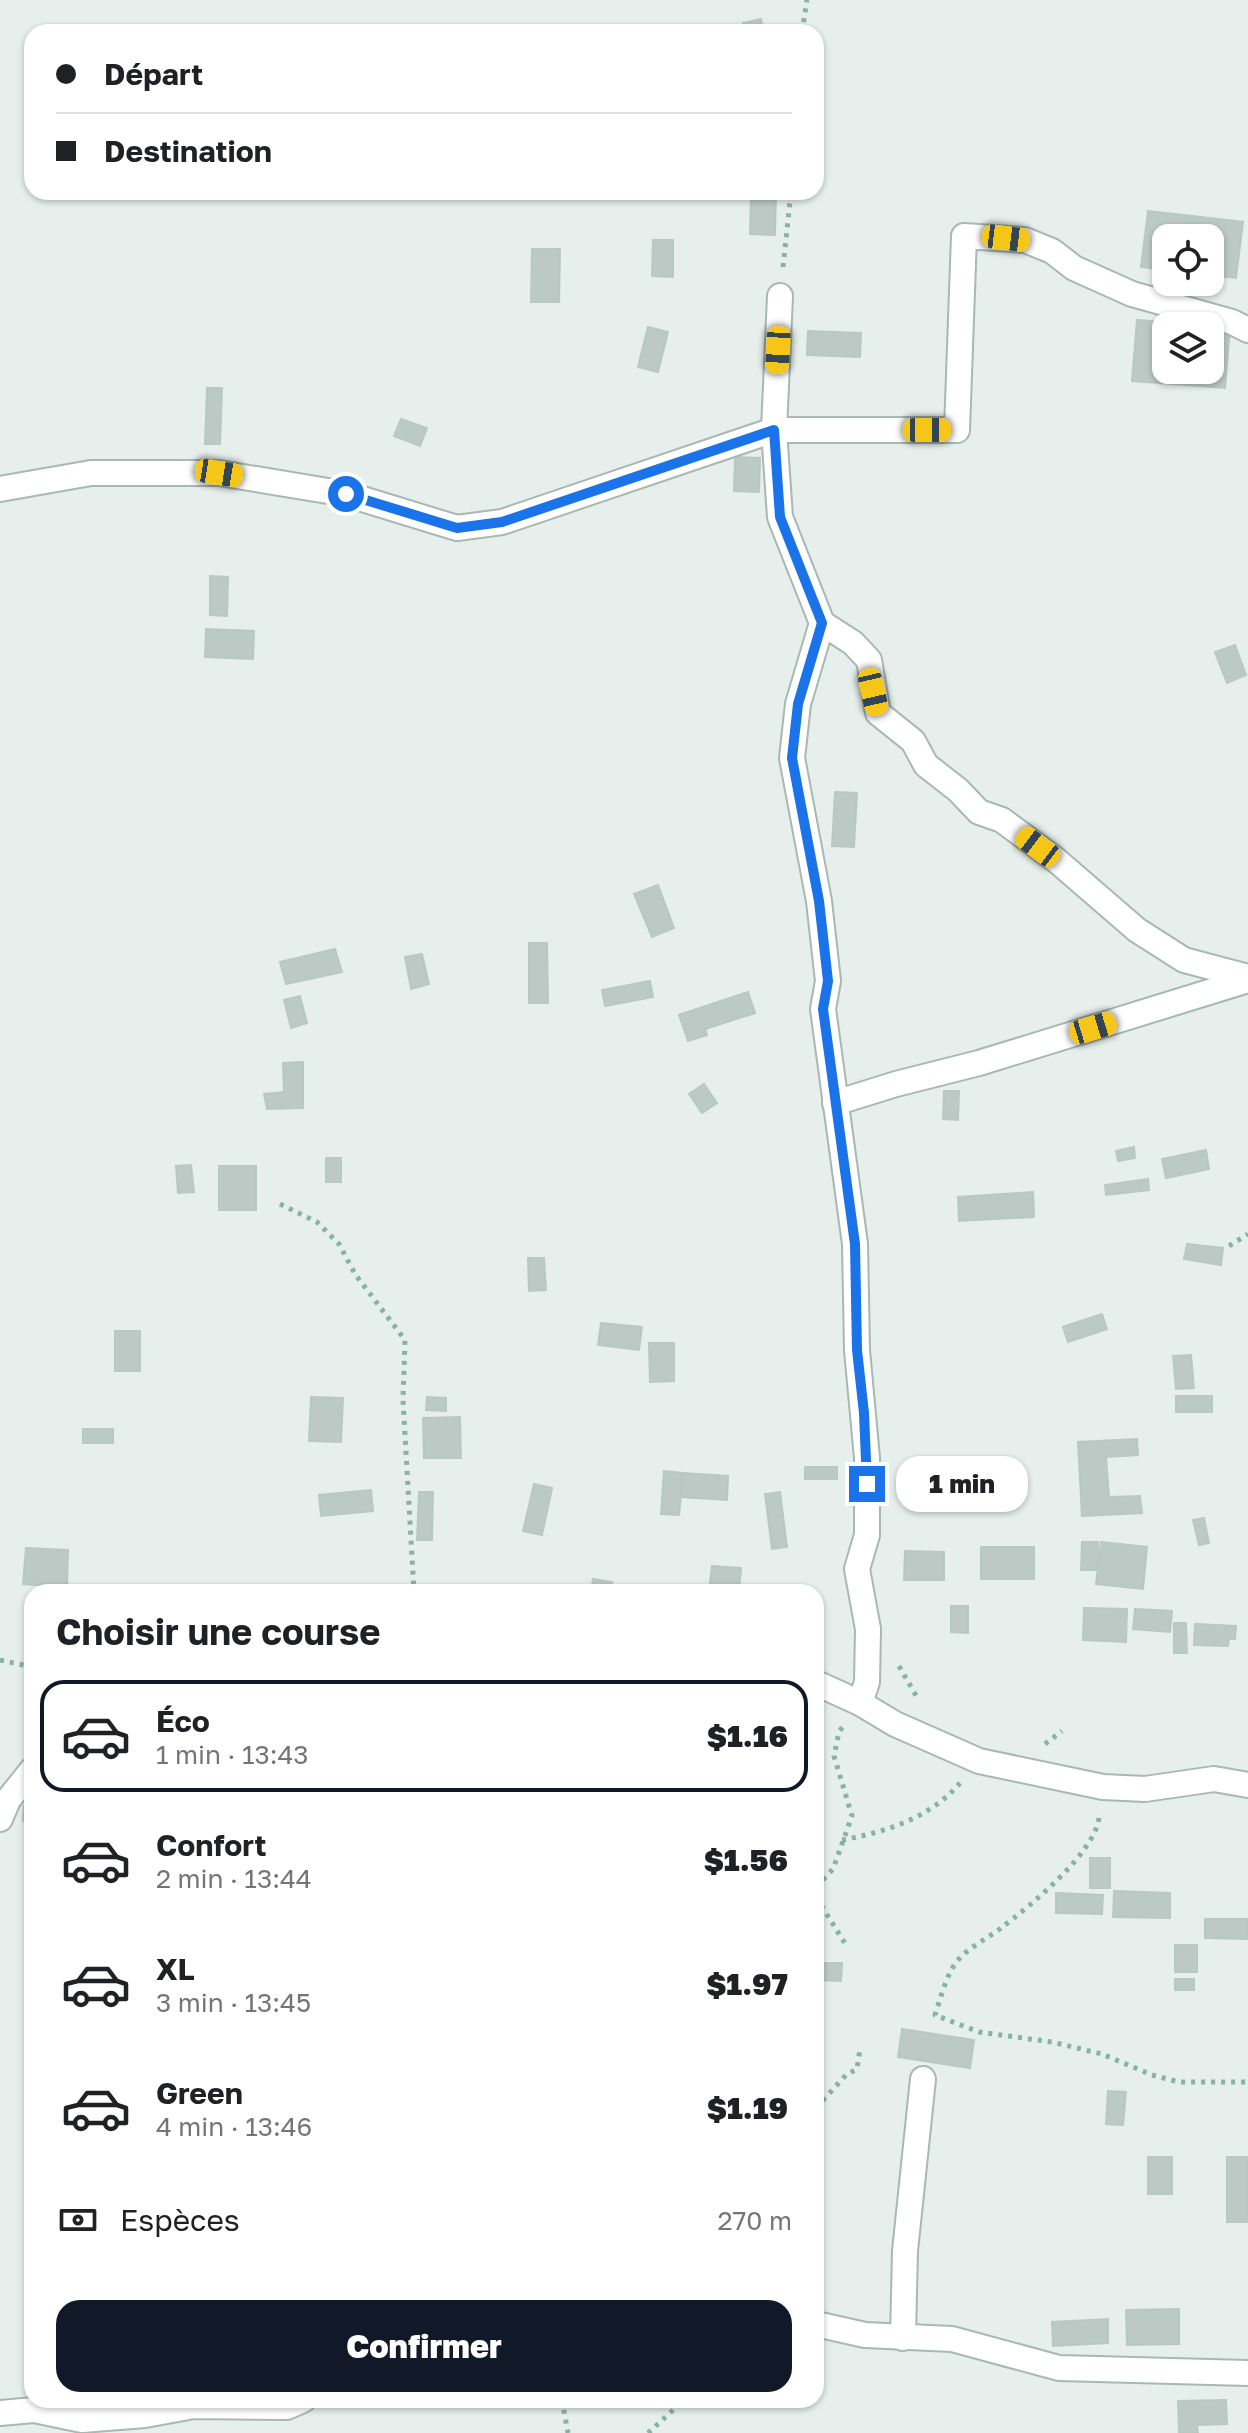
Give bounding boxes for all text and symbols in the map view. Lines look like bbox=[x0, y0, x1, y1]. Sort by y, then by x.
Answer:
text: Départ bbox=[104, 56, 203, 92]
text: Destination bbox=[104, 133, 272, 169]
car bbox=[981, 223, 1031, 253]
map controls bbox=[1152, 224, 1224, 384]
button: locate bbox=[1152, 224, 1224, 296]
button: layers bbox=[1152, 312, 1224, 384]
car bbox=[765, 325, 791, 375]
car bbox=[903, 418, 951, 442]
car bbox=[193, 457, 245, 489]
route start bbox=[328, 476, 364, 512]
car bbox=[856, 666, 890, 718]
car bbox=[1012, 823, 1064, 871]
car bbox=[1067, 1010, 1119, 1046]
callout: 1 min bbox=[895, 1456, 1027, 1512]
route end bbox=[849, 1466, 885, 1502]
text: 1 min bbox=[929, 1468, 995, 1499]
text: Choisir une course bbox=[56, 1610, 380, 1653]
icon: car bbox=[60, 1700, 132, 1772]
text: Éco bbox=[156, 1703, 210, 1739]
text: $1.16 bbox=[707, 1718, 788, 1754]
text: 1 min · 13:43 bbox=[156, 1739, 309, 1770]
icon: car bbox=[60, 1824, 132, 1896]
text: Confort bbox=[156, 1827, 267, 1863]
text: $1.56 bbox=[704, 1842, 788, 1878]
text: 2 min · 13:44 bbox=[156, 1863, 312, 1894]
icon: car bbox=[60, 1948, 132, 2020]
text: XL bbox=[156, 1951, 195, 1987]
text: $1.97 bbox=[706, 1966, 788, 2002]
text: 3 min · 13:45 bbox=[156, 1987, 311, 2018]
icon: car bbox=[60, 2072, 132, 2144]
text: Green bbox=[156, 2075, 243, 2111]
text: $1.19 bbox=[707, 2090, 788, 2126]
text: 4 min · 13:46 bbox=[156, 2111, 312, 2142]
icon: cash bbox=[56, 2198, 100, 2242]
text: Espèces bbox=[120, 2202, 240, 2238]
text: 270 m bbox=[718, 2205, 792, 2236]
button: Confirmer bbox=[56, 2300, 792, 2392]

